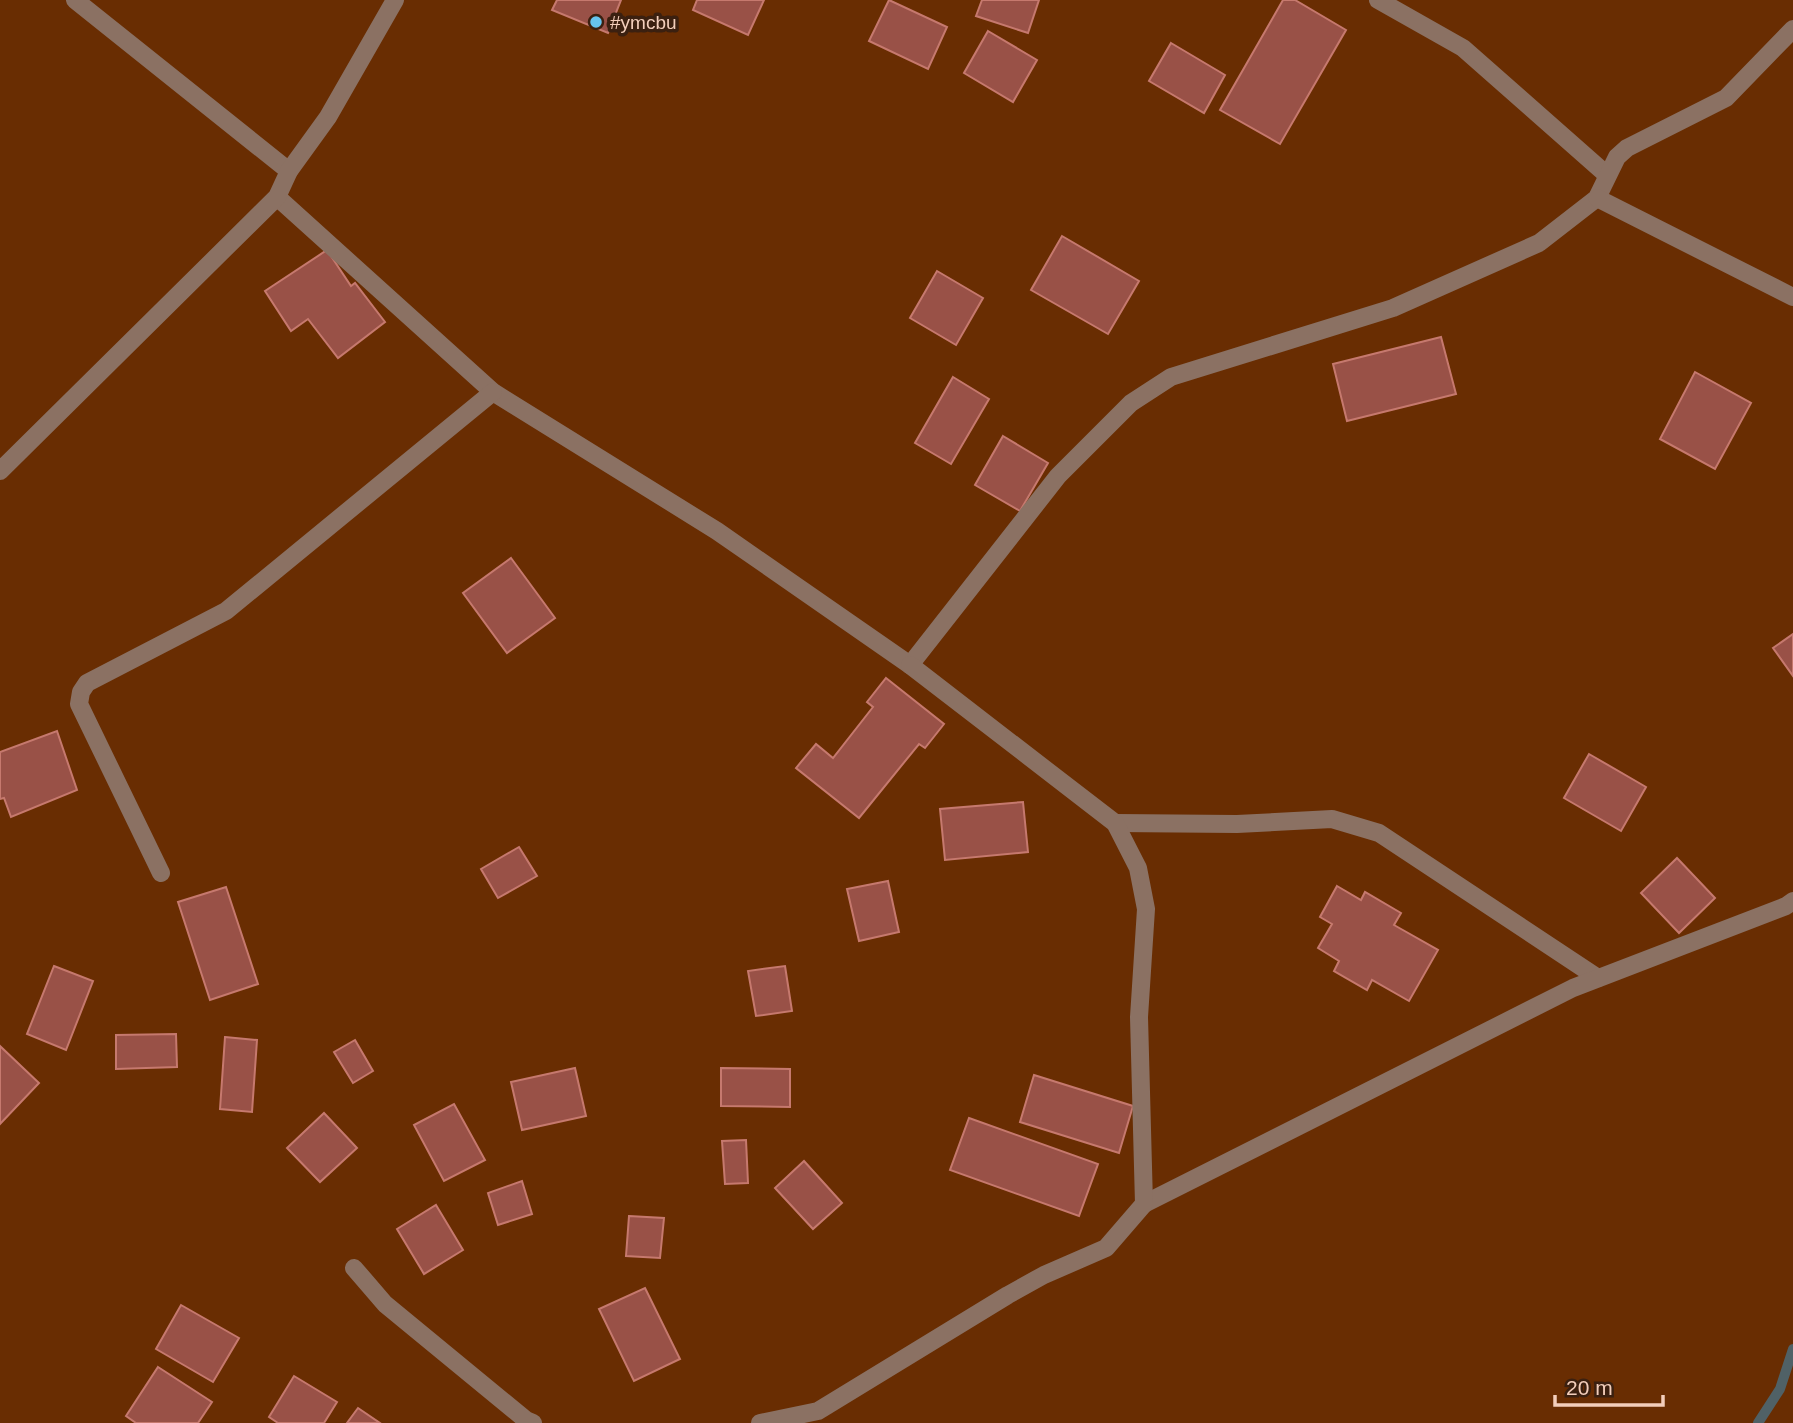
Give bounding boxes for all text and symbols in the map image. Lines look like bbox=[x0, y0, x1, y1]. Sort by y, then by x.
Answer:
place label: #ymcbu bbox=[610, 12, 677, 33]
marker: #ymcbu bbox=[588, 14, 604, 30]
scale bar bbox=[1555, 1364, 1664, 1408]
text: 20 m bbox=[1566, 1376, 1613, 1399]

